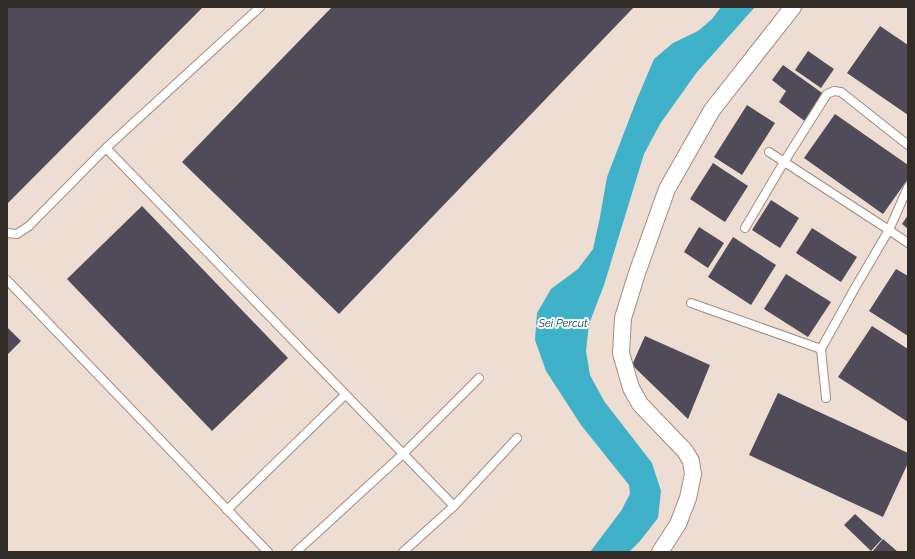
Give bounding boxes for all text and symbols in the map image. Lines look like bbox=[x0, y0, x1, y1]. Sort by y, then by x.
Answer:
water label: Sei Percut bbox=[538, 317, 588, 330]

